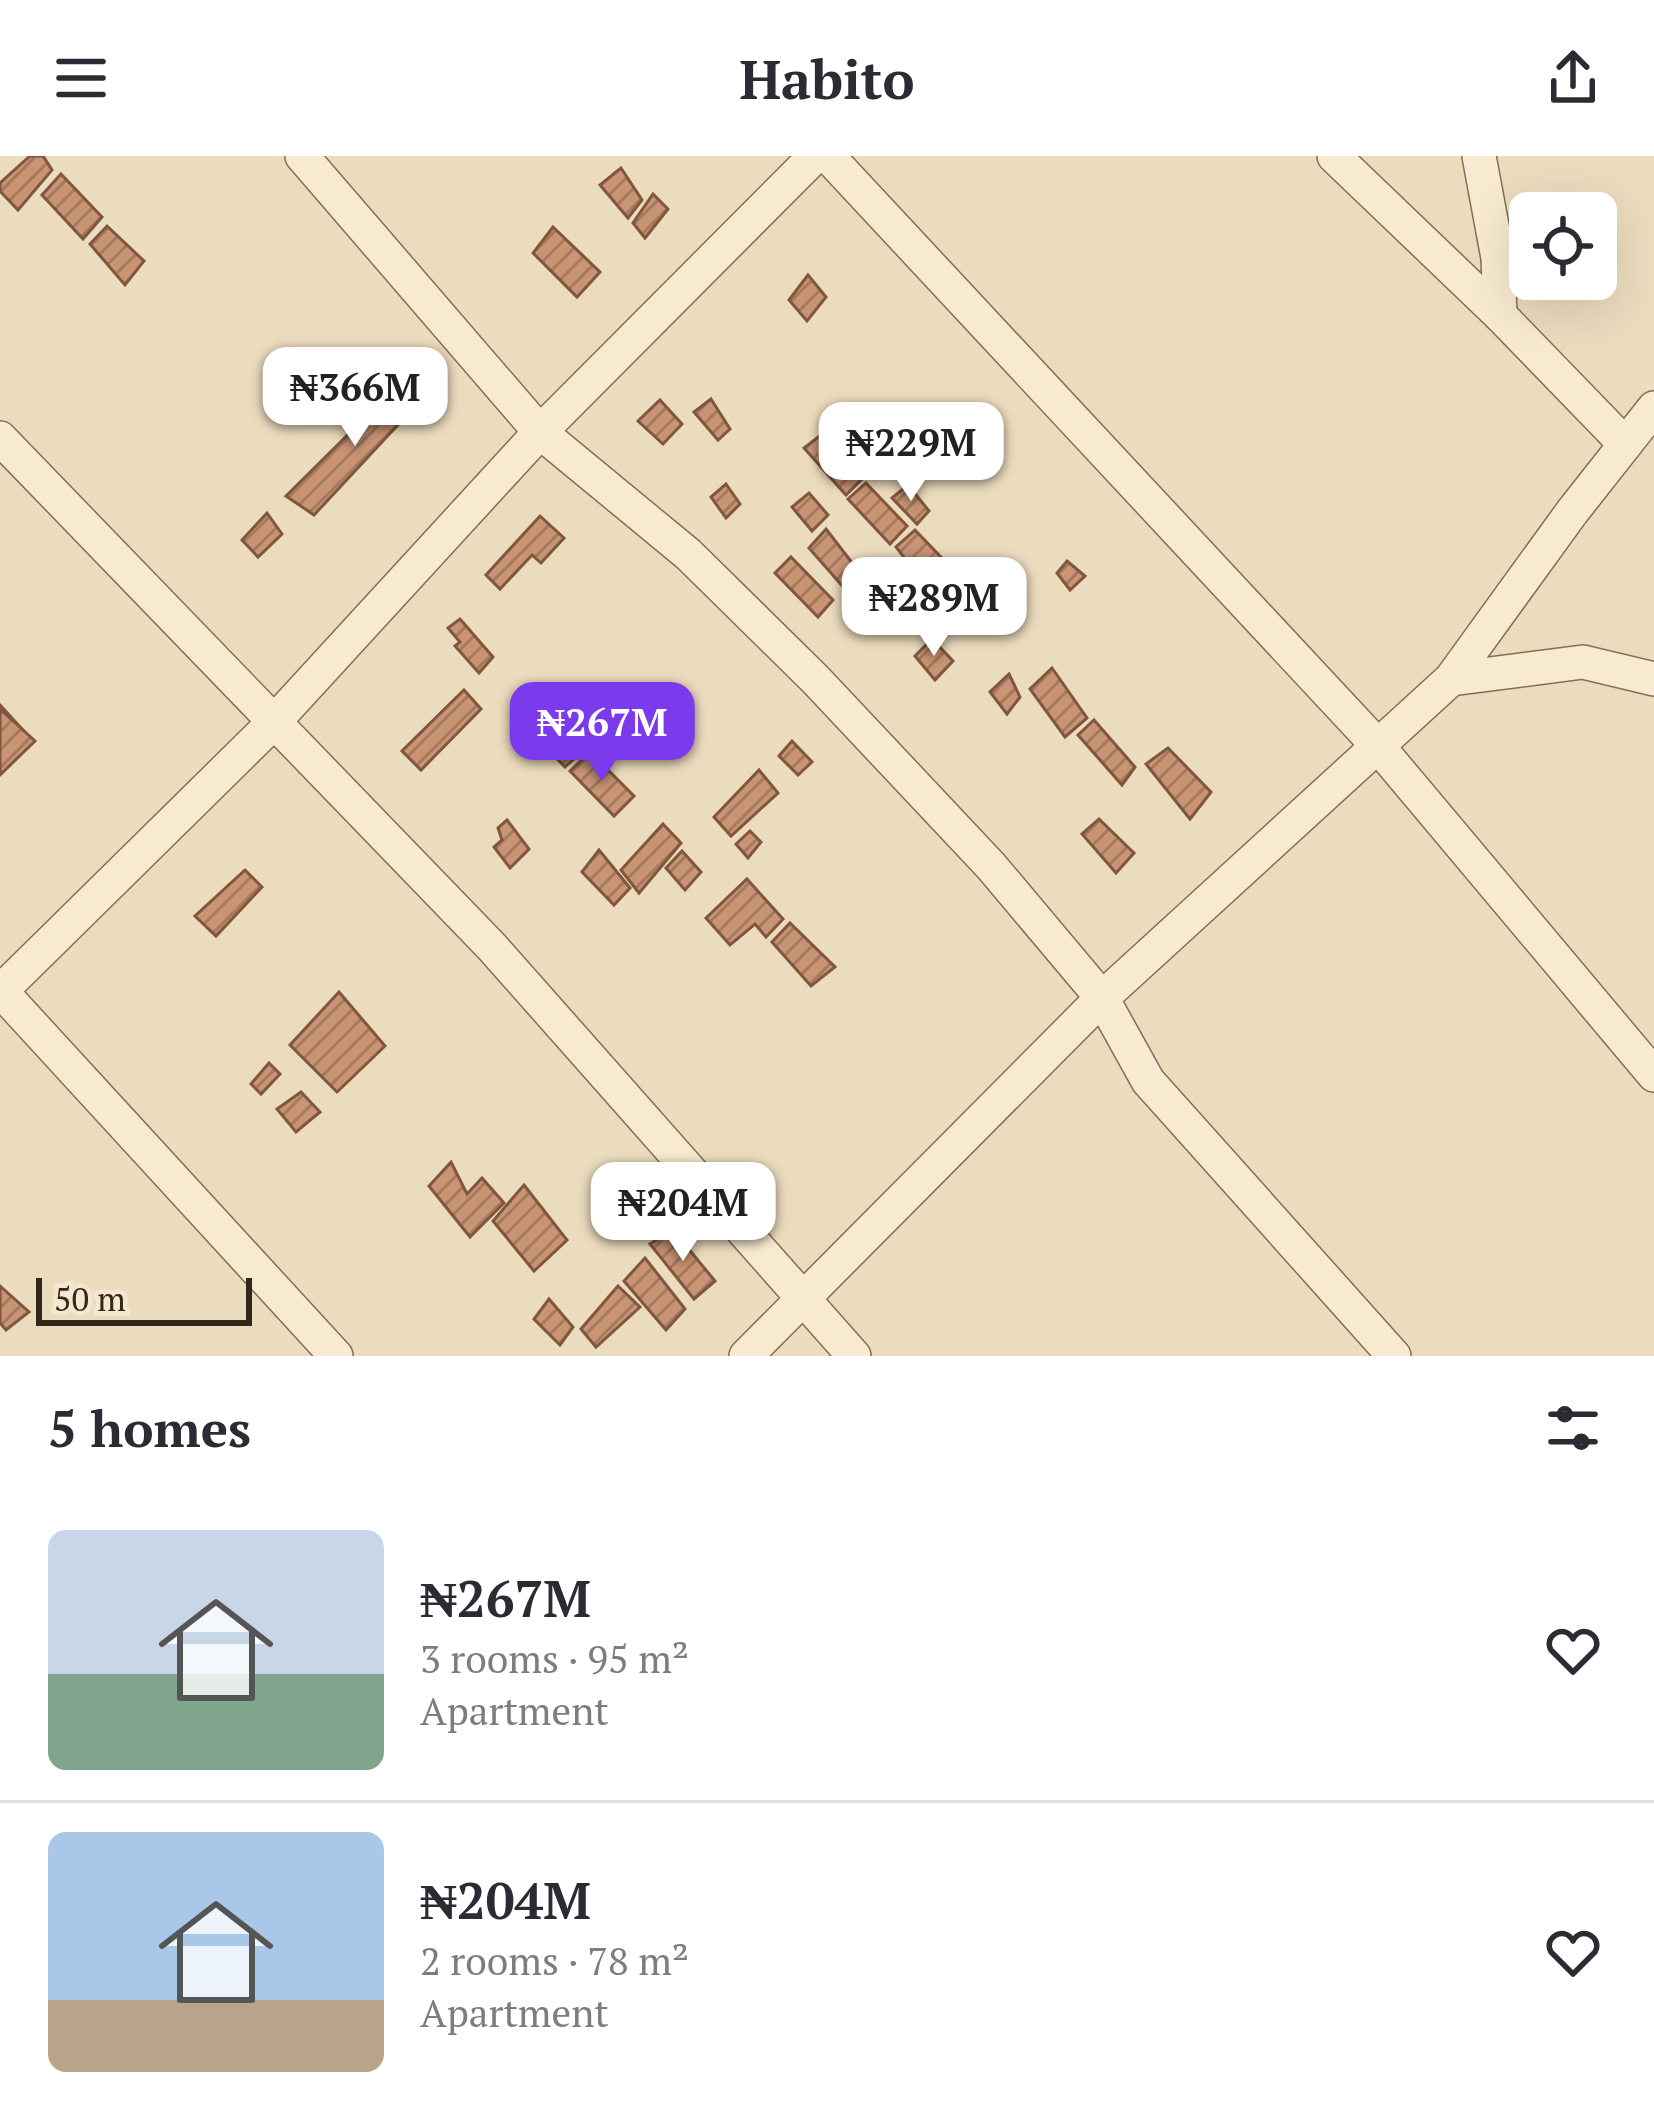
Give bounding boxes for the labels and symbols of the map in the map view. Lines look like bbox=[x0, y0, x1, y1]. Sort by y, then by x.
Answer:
pin: ₦366M bbox=[271, 347, 439, 449]
pin: ₦229M bbox=[827, 402, 995, 504]
pin: ₦289M bbox=[850, 557, 1018, 659]
pin: ₦267M bbox=[518, 682, 686, 784]
pin: ₦204M bbox=[599, 1162, 767, 1264]
scale bar bbox=[36, 1272, 252, 1325]

